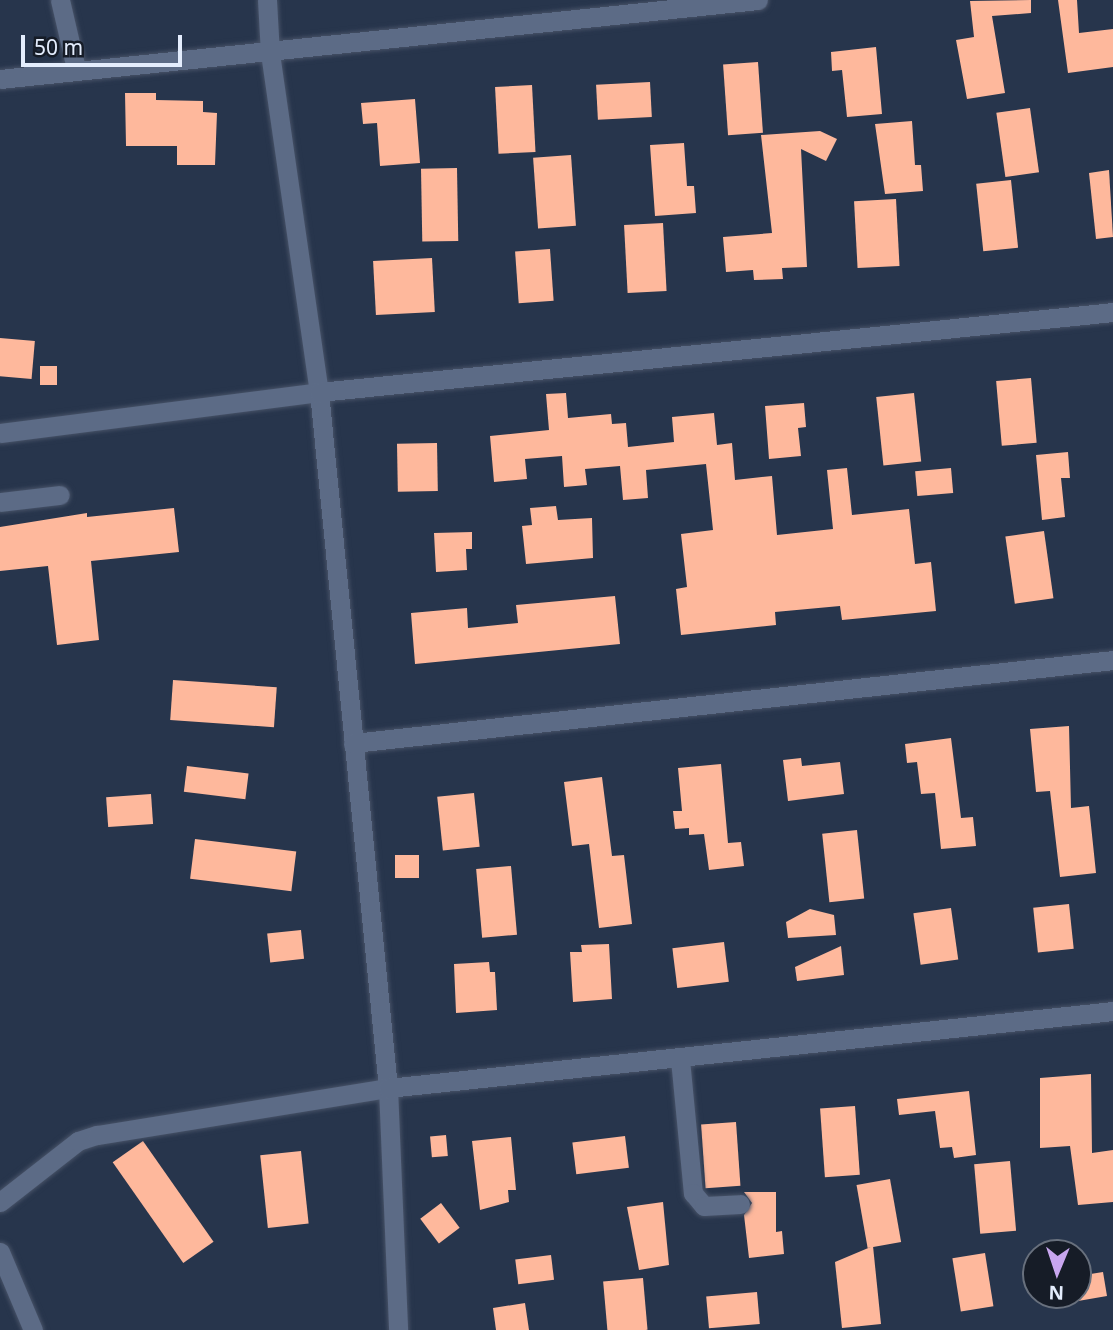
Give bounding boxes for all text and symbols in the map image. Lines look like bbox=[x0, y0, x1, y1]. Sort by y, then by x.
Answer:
scale bar bbox=[24, 21, 186, 65]
text: 50 m bbox=[34, 33, 83, 61]
north arrow bbox=[1022, 1239, 1092, 1309]
text: N bbox=[1048, 1280, 1065, 1306]

